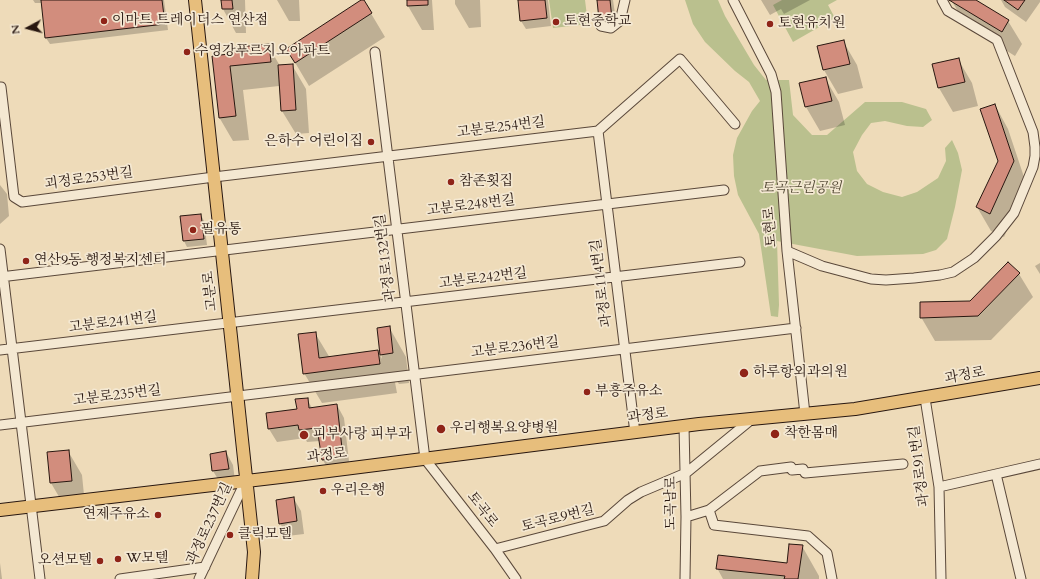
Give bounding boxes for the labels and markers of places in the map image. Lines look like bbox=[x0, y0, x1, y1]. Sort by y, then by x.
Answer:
place label: 이마트 트레이더스 연산점 bbox=[112, 13, 268, 29]
place label: 토현중학교 bbox=[564, 14, 632, 30]
marker: 이마트 트레이더스 연산점 bbox=[99, 16, 109, 26]
place label: 토현유치원 bbox=[778, 16, 846, 32]
marker: 토현중학교 bbox=[551, 17, 561, 27]
marker: 토현유치원 bbox=[765, 19, 775, 29]
place label: 수영강푸르지오아파트 bbox=[195, 44, 330, 60]
marker: 수영강푸르지오아파트 bbox=[182, 47, 192, 57]
place label: 은하수 어린이집 bbox=[265, 134, 363, 150]
marker: 은하수 어린이집 bbox=[366, 137, 376, 147]
place label: 참존횟집 bbox=[459, 174, 513, 190]
marker: 참존횟집 bbox=[446, 177, 456, 187]
place label: 필유통 bbox=[201, 222, 242, 238]
marker: 필유통 bbox=[188, 225, 198, 235]
place label: 연산9동 행정복지센터 bbox=[34, 253, 167, 269]
marker: 연산9동 행정복지센터 bbox=[21, 256, 31, 266]
place label: 하루항외과의원 bbox=[753, 365, 848, 381]
marker: 하루항외과의원 bbox=[738, 367, 750, 379]
place label: 부흥주유소 bbox=[595, 384, 663, 400]
marker: 부흥주유소 bbox=[582, 387, 592, 397]
place label: 우리행복요양병원 bbox=[450, 421, 558, 437]
marker: 우리행복요양병원 bbox=[435, 423, 447, 435]
place label: 착한몸매 bbox=[784, 426, 838, 442]
place label: 피부사랑 피부과 bbox=[313, 427, 411, 443]
marker: 착한몸매 bbox=[769, 428, 781, 440]
marker: 피부사랑 피부과 bbox=[298, 429, 310, 441]
place label: 우리은행 bbox=[331, 483, 385, 499]
marker: 우리은행 bbox=[318, 486, 328, 496]
place label: 연제주유소 bbox=[82, 507, 150, 523]
marker: 연제주유소 bbox=[153, 510, 163, 520]
place label: 클릭모텔 bbox=[238, 527, 292, 543]
marker: 클릭모텔 bbox=[225, 530, 235, 540]
place label: W모텔 bbox=[126, 551, 169, 567]
place label: 오션모텔 bbox=[38, 553, 92, 569]
marker: W모텔 bbox=[113, 554, 123, 564]
marker: 오션모텔 bbox=[95, 556, 105, 566]

